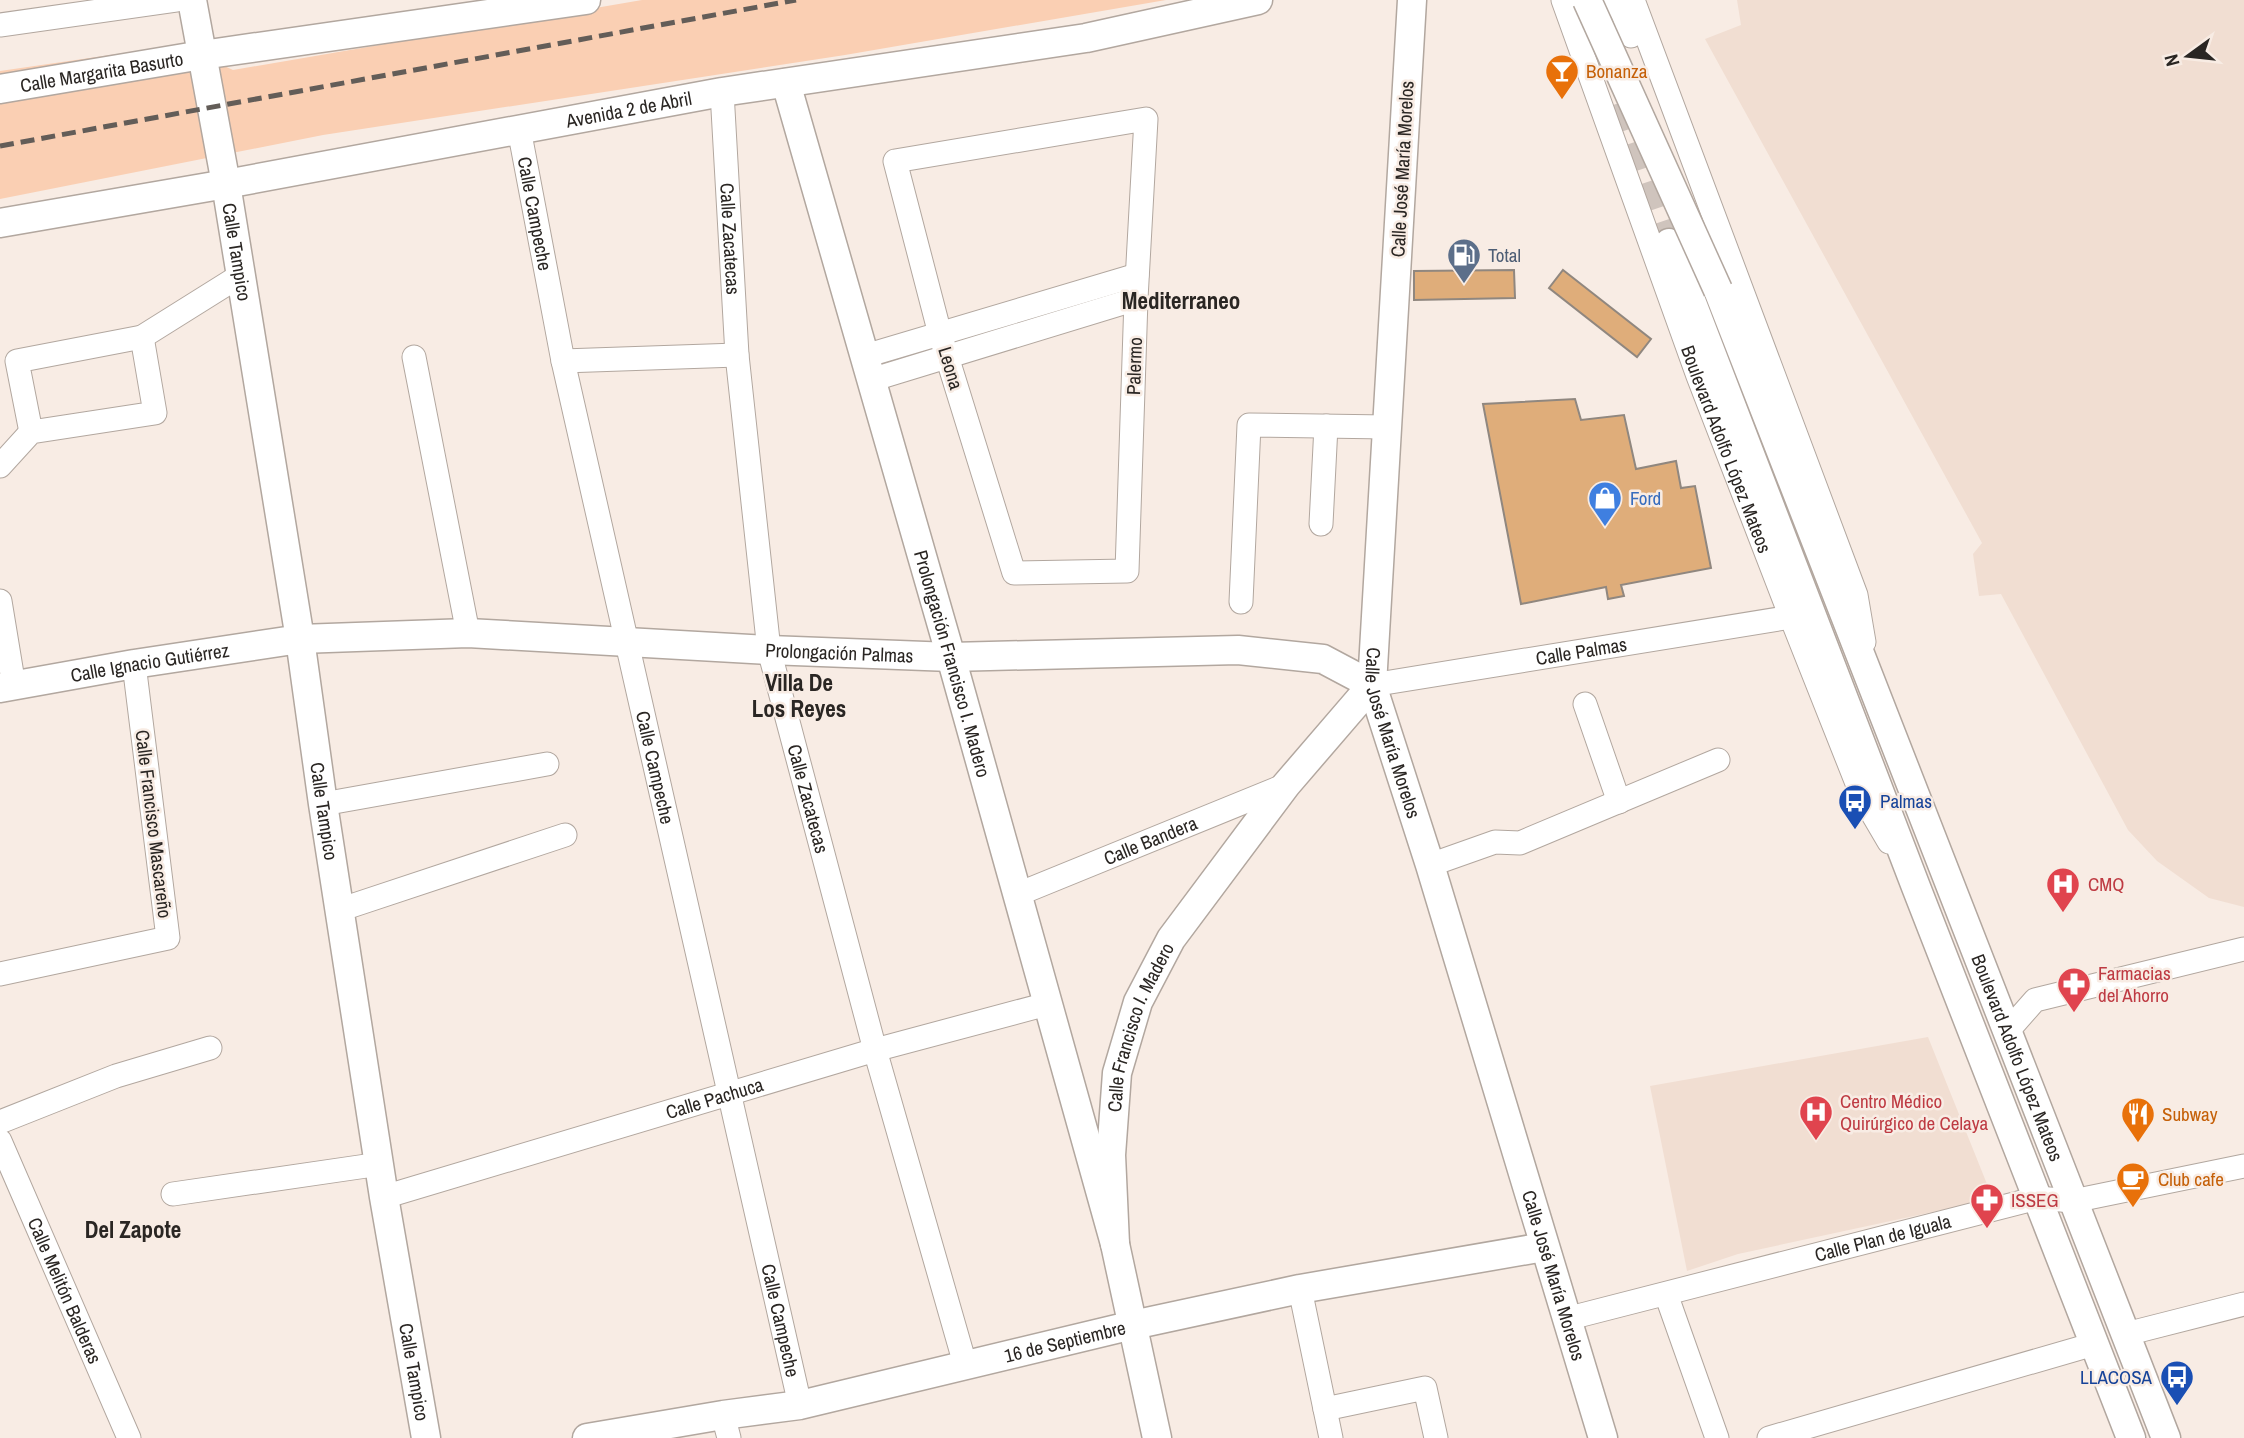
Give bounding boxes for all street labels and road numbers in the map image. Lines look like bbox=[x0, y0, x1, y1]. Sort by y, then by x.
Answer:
street label: Calle Margarita Basurto bbox=[18, 45, 185, 98]
street label: Calle José María Morelos bbox=[1384, 80, 1420, 258]
street label: Avenida 2 de Abril bbox=[563, 85, 694, 134]
street label: Calle Campeche bbox=[512, 154, 559, 273]
street label: Calle Zacatecas bbox=[714, 182, 747, 296]
street label: Calle Tampico bbox=[216, 201, 258, 303]
street label: Palermo bbox=[1120, 337, 1148, 395]
street label: Boulevard Adolfo López Mateos bbox=[1675, 342, 1778, 557]
street label: Leona bbox=[932, 343, 970, 393]
street label: Prolongación Francisco I. Madero bbox=[908, 547, 997, 780]
street label: Calle Palmas bbox=[1534, 631, 1629, 671]
street label: Calle Ignacio Gutiérrez bbox=[68, 637, 231, 688]
street label: Prolongación Palmas bbox=[765, 637, 914, 669]
street label: Calle José María Morelos bbox=[1359, 647, 1427, 822]
street label: Calle Campeche bbox=[630, 708, 681, 827]
street label: Calle Francisco Mascareño bbox=[130, 728, 178, 920]
street label: Calle Zacatecas bbox=[782, 741, 835, 856]
street label: Calle Tampico bbox=[304, 760, 345, 862]
street label: Calle Bandera bbox=[1100, 809, 1201, 871]
street label: Calle Francisco I. Madero bbox=[1101, 938, 1180, 1113]
street label: Boulevard Adolfo López Mateos bbox=[1965, 950, 2070, 1165]
street label: Calle Pachuca bbox=[663, 1071, 767, 1125]
street label: Calle José María Morelos bbox=[1516, 1187, 1592, 1364]
street label: Calle Plan de Iguala bbox=[1812, 1208, 1954, 1268]
street label: Calle Melitón Balderas bbox=[22, 1213, 108, 1368]
street label: Calle Campeche bbox=[755, 1261, 806, 1380]
street label: 16 de Septiembre bbox=[1002, 1314, 1128, 1368]
street label: Calle Tampico bbox=[393, 1321, 436, 1423]

